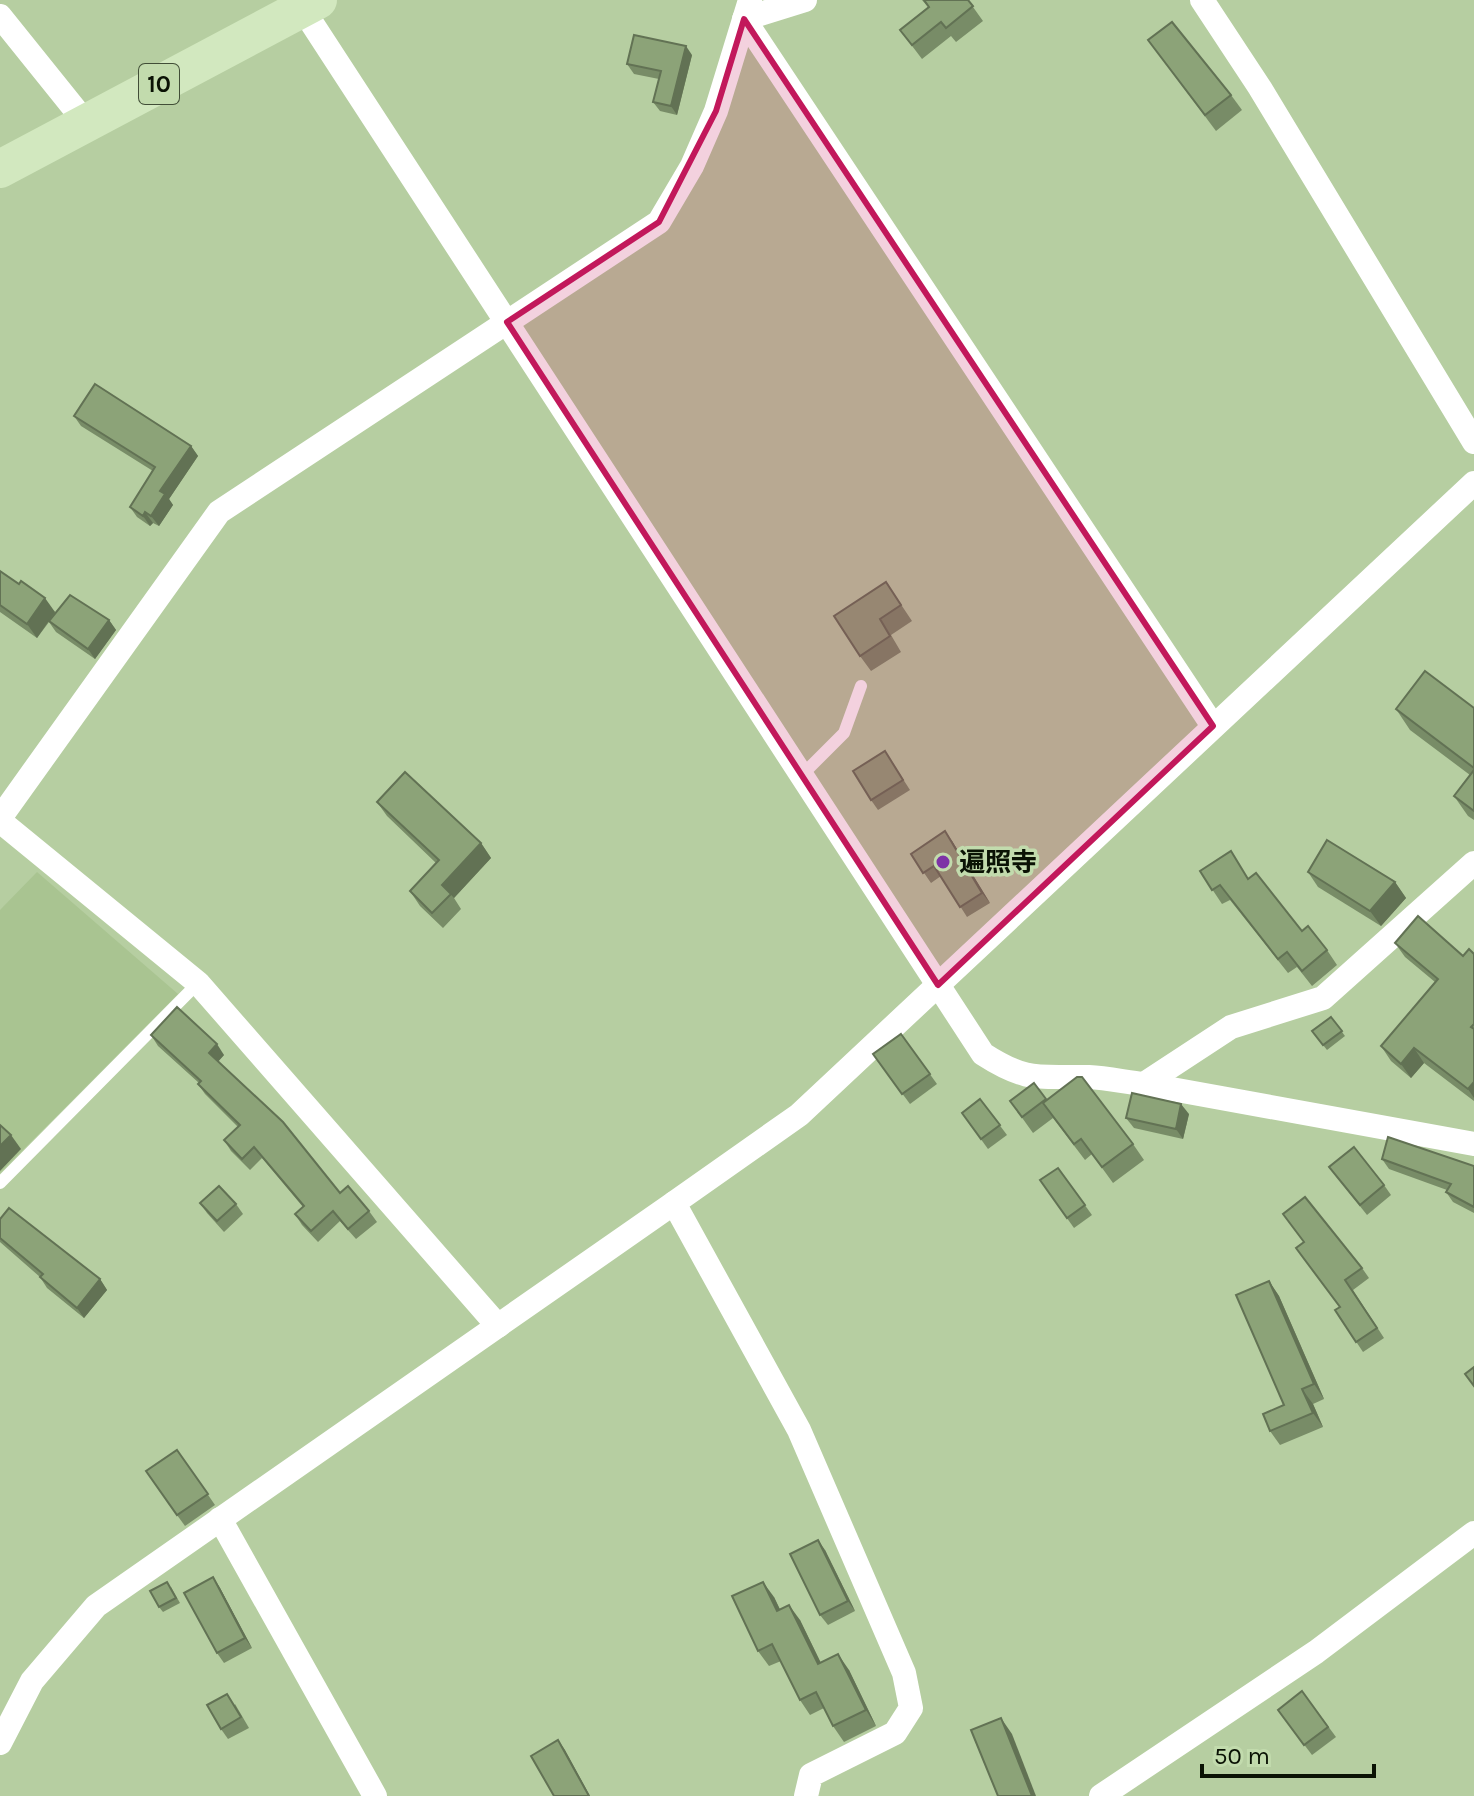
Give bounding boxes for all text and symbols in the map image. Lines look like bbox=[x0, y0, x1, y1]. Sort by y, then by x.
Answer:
road number: 10 bbox=[139, 64, 179, 104]
place label: 遍照寺 bbox=[959, 847, 1037, 878]
marker: 遍照寺 bbox=[934, 853, 952, 871]
scale bar bbox=[1202, 1728, 1374, 1778]
text: 50 m bbox=[1214, 1742, 1270, 1770]

